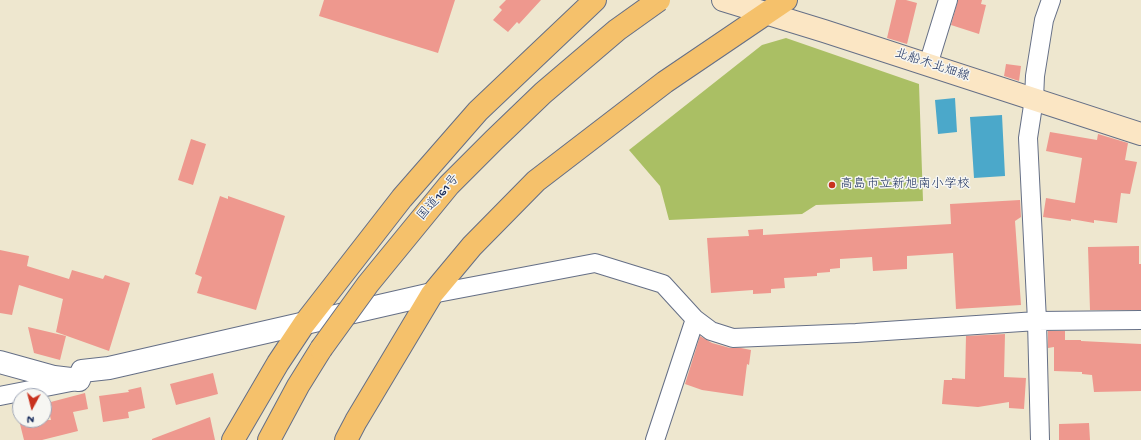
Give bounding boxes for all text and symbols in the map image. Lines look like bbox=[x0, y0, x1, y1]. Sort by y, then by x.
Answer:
street label: 北船木北畑線 bbox=[892, 47, 972, 85]
street label: 国道161号 bbox=[415, 172, 463, 224]
place label: 高島市立新旭南小学校 bbox=[840, 177, 970, 193]
marker: 高島市立新旭南小学校 bbox=[827, 180, 837, 190]
north arrow bbox=[12, 388, 52, 428]
text: N bbox=[26, 413, 35, 425]

